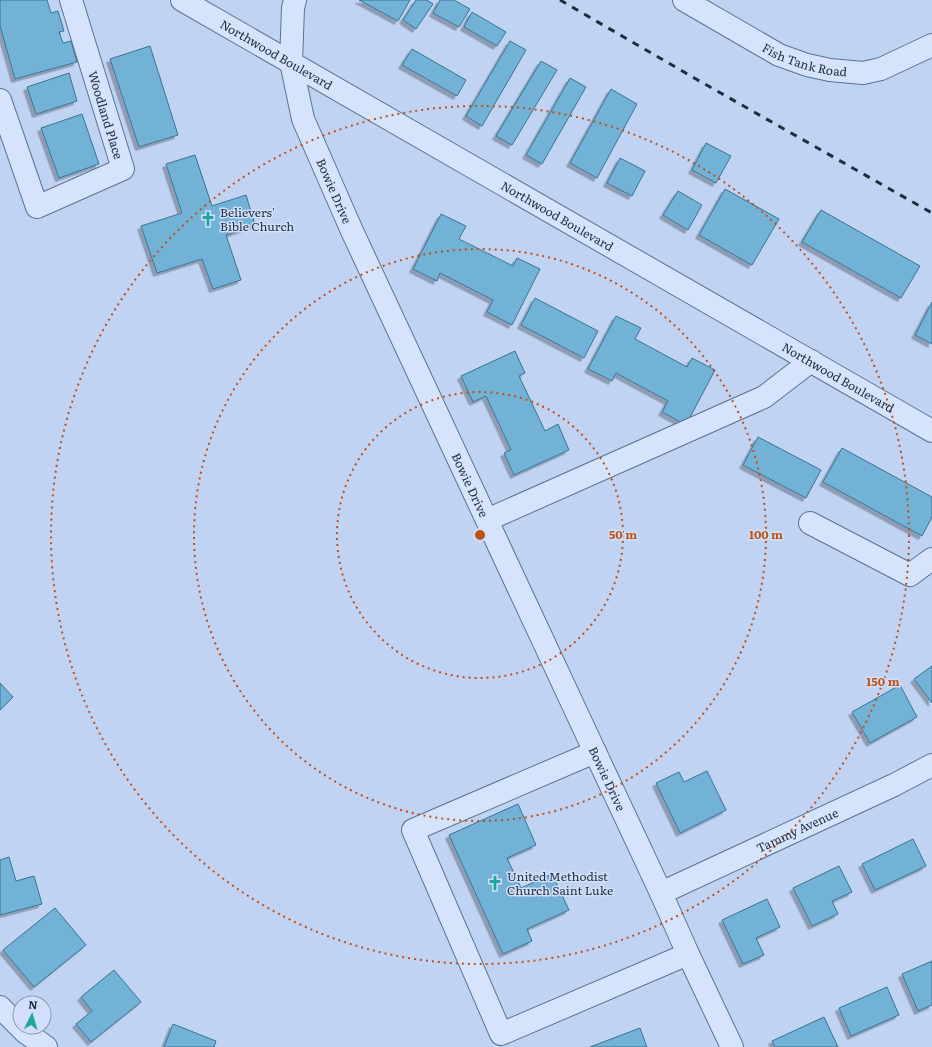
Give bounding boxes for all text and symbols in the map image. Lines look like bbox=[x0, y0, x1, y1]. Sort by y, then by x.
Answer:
street label: Northwood Boulevard bbox=[217, 15, 337, 94]
street label: Fish Tank Road bbox=[759, 38, 849, 81]
street label: Woodland Place bbox=[84, 69, 128, 161]
street label: Bowie Drive bbox=[312, 156, 357, 226]
street label: Northwood Boulevard bbox=[498, 176, 618, 256]
place label: Believers' Bible Church bbox=[220, 203, 294, 235]
church icon: Believers' Bible Church bbox=[199, 210, 217, 228]
street label: Northwood Boulevard bbox=[779, 338, 898, 417]
street label: Bowie Drive bbox=[448, 450, 493, 520]
text: 50 m bbox=[609, 525, 637, 543]
text: 100 m bbox=[749, 525, 783, 543]
centre of rings bbox=[473, 528, 487, 542]
text: 150 m bbox=[866, 672, 900, 690]
street label: Bowie Drive bbox=[585, 743, 630, 814]
street label: Tammy Avenue bbox=[753, 803, 841, 857]
place label: United Methodist Church Saint Luke bbox=[507, 867, 613, 899]
church icon: United Methodist Church Saint Luke bbox=[486, 874, 504, 892]
north arrow bbox=[12, 995, 52, 1035]
text: N bbox=[28, 996, 38, 1012]

